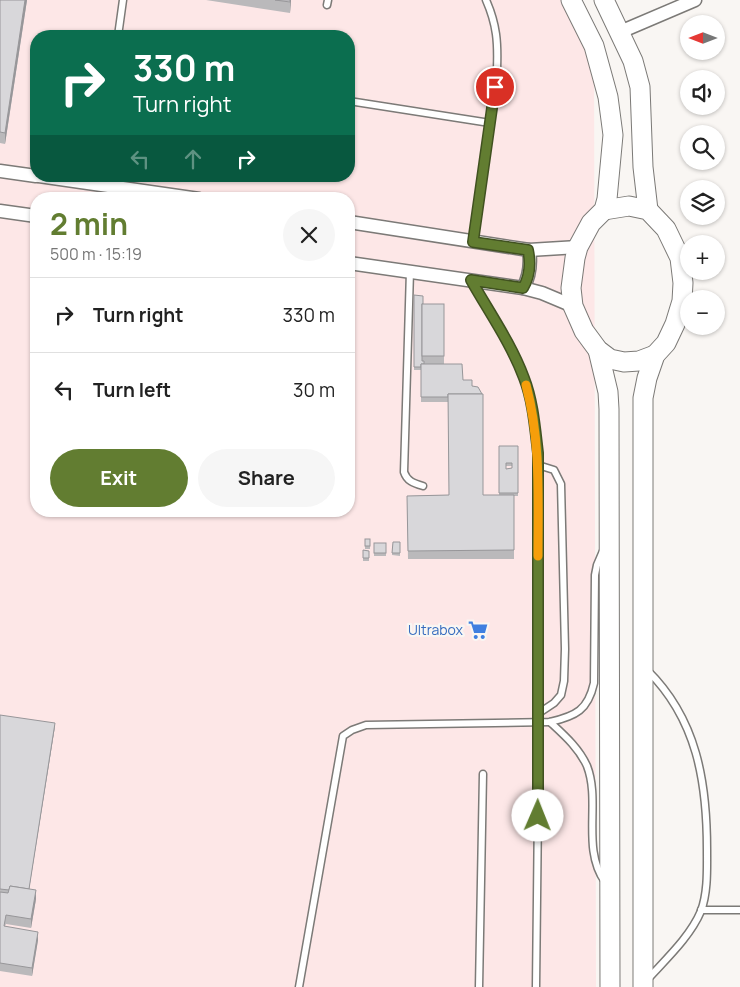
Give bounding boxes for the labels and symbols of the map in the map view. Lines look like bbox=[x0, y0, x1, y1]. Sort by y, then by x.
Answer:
north arrow bbox=[680, 15, 725, 60]
pin bbox=[474, 66, 516, 108]
supermarket icon: Ultrabox bbox=[467, 619, 489, 641]
place label: Ultrabox bbox=[408, 620, 464, 639]
position arrow bbox=[511, 789, 563, 841]

